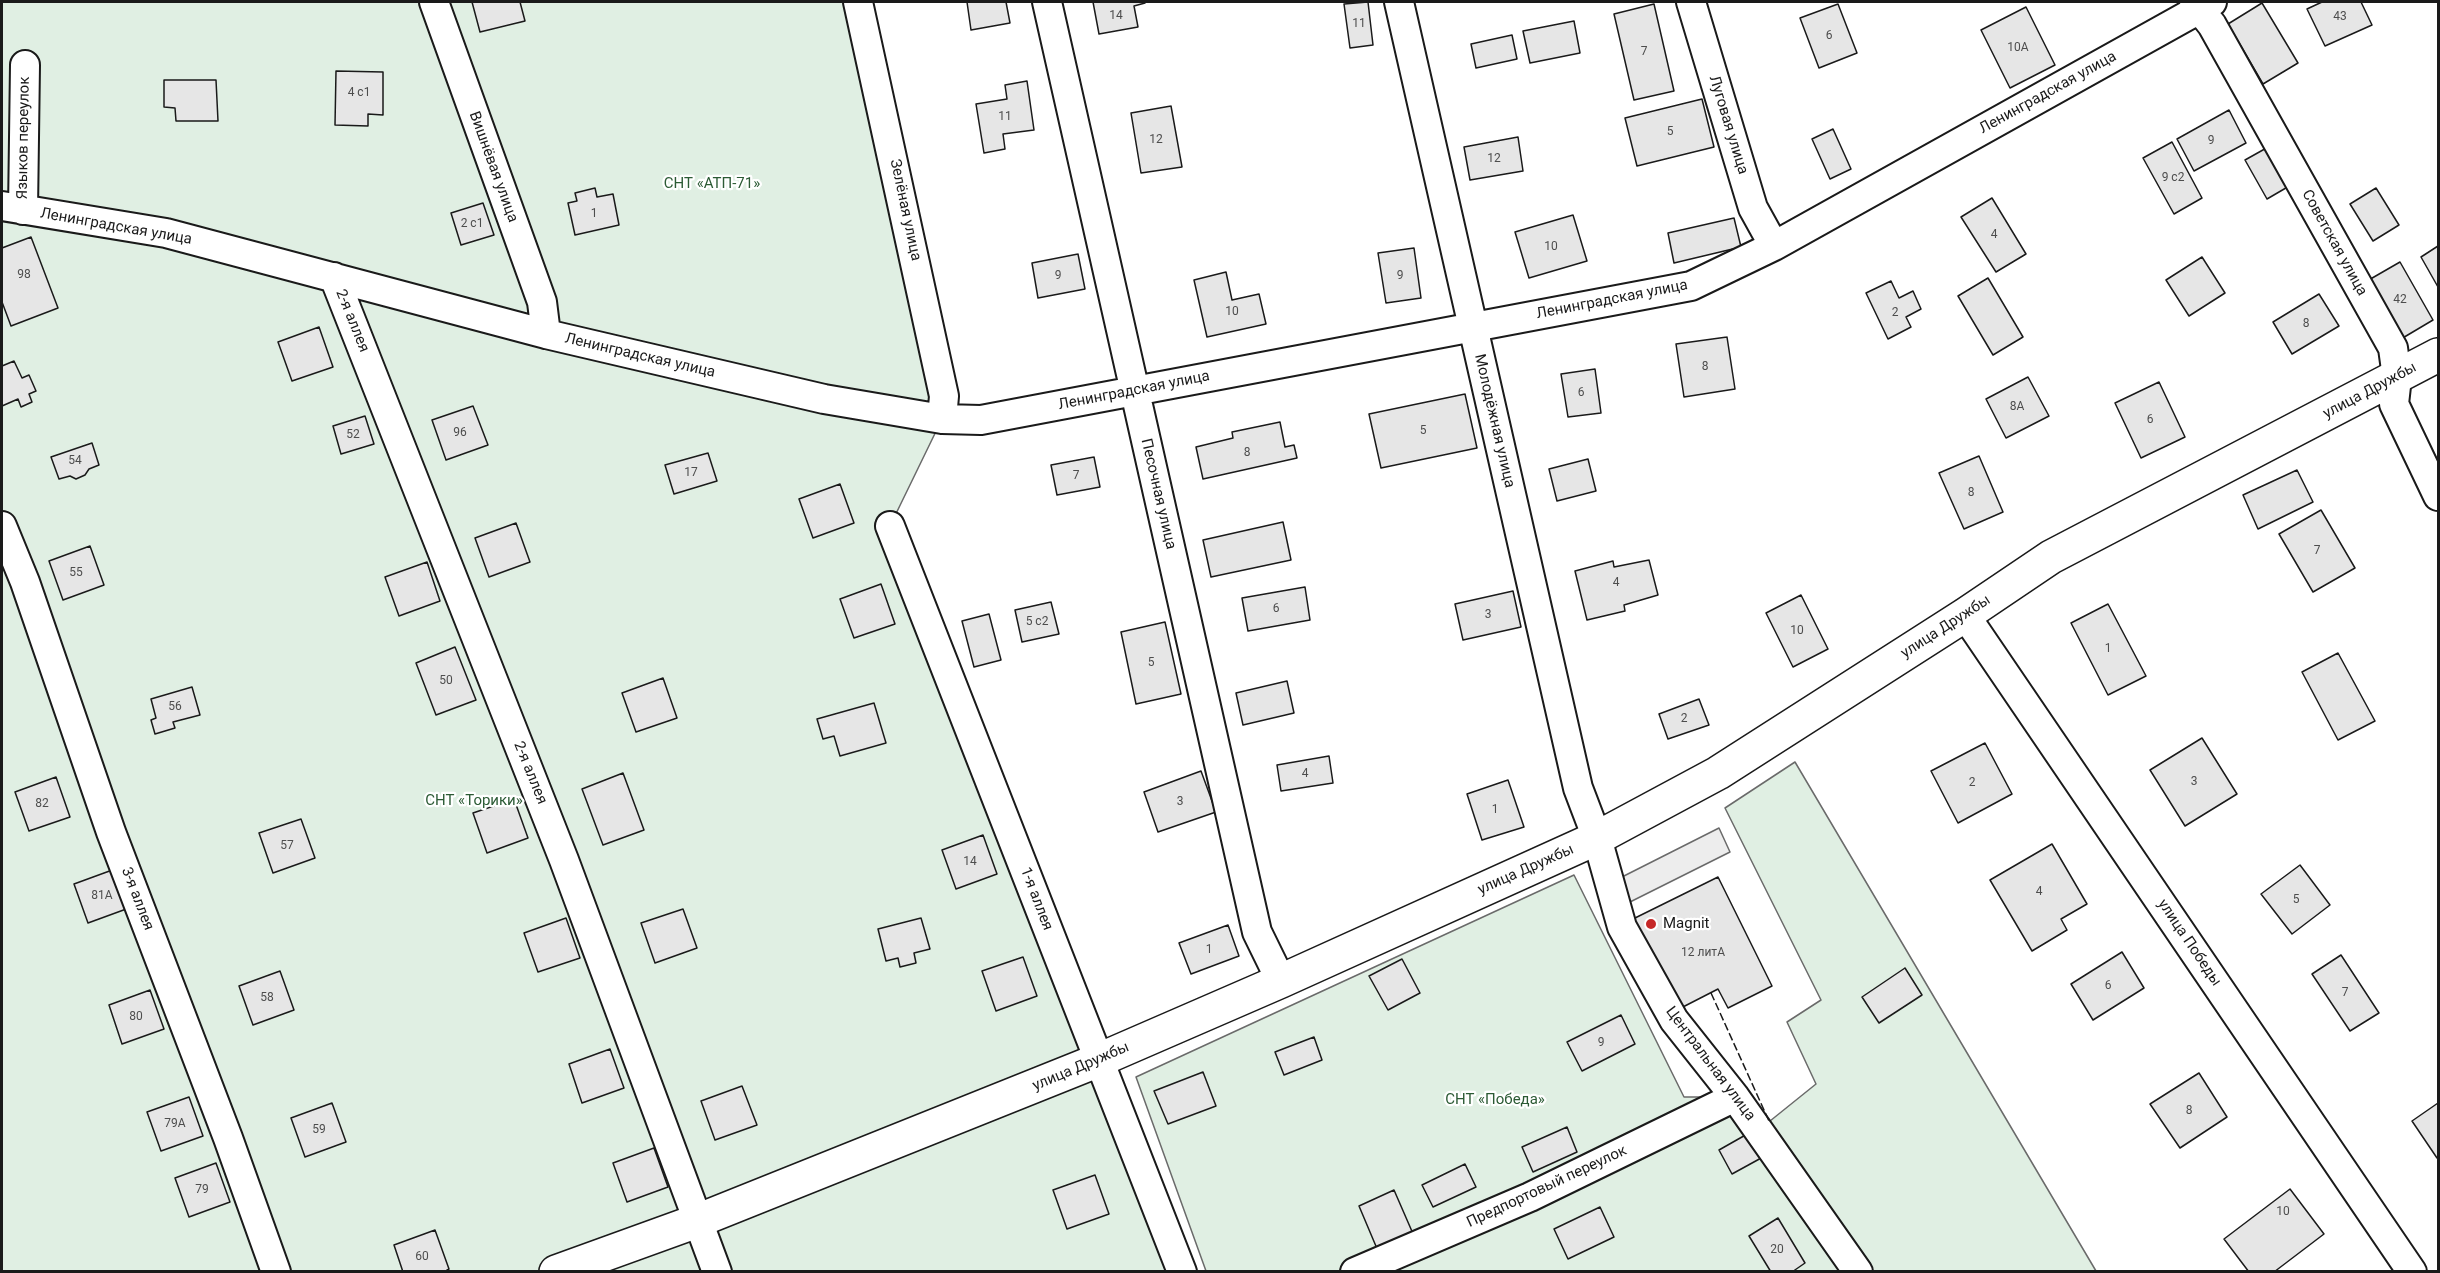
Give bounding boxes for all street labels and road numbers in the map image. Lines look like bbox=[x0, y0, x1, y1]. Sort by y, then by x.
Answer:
street label: Ленинградская улица bbox=[1976, 48, 2120, 138]
street label: Луговая улица bbox=[1704, 73, 1752, 177]
street label: Языков переулок bbox=[14, 77, 34, 199]
street label: Вишнёвая улица bbox=[465, 109, 521, 225]
street label: Зелёная улица bbox=[885, 158, 925, 262]
street label: Советская улица bbox=[2297, 187, 2371, 299]
street label: Ленинградская улица bbox=[39, 205, 193, 249]
street label: Ленинградская улица bbox=[1535, 277, 1689, 323]
street label: 2-я аллея bbox=[331, 287, 373, 355]
street label: Ленинградская улица bbox=[563, 330, 717, 382]
street label: Молодёжная улица bbox=[1470, 352, 1518, 490]
street label: улица Дружбы bbox=[2320, 359, 2420, 423]
street label: Ленинградская улица bbox=[1057, 368, 1211, 414]
street label: Песочная улица bbox=[1137, 437, 1179, 551]
street label: улица Дружбы bbox=[1898, 591, 1994, 663]
street label: 2-я аллея bbox=[509, 739, 551, 807]
street label: улица Дружбы bbox=[1475, 841, 1577, 899]
street label: 3-я аллея bbox=[117, 865, 157, 933]
street label: 1-я аллея bbox=[1016, 865, 1056, 933]
street label: улица Победы bbox=[2153, 896, 2225, 990]
street label: Центральная улица bbox=[1661, 1003, 1759, 1125]
street label: улица Дружбы bbox=[1030, 1039, 1132, 1095]
street label: Предпортовый переулок bbox=[1464, 1142, 1630, 1232]

